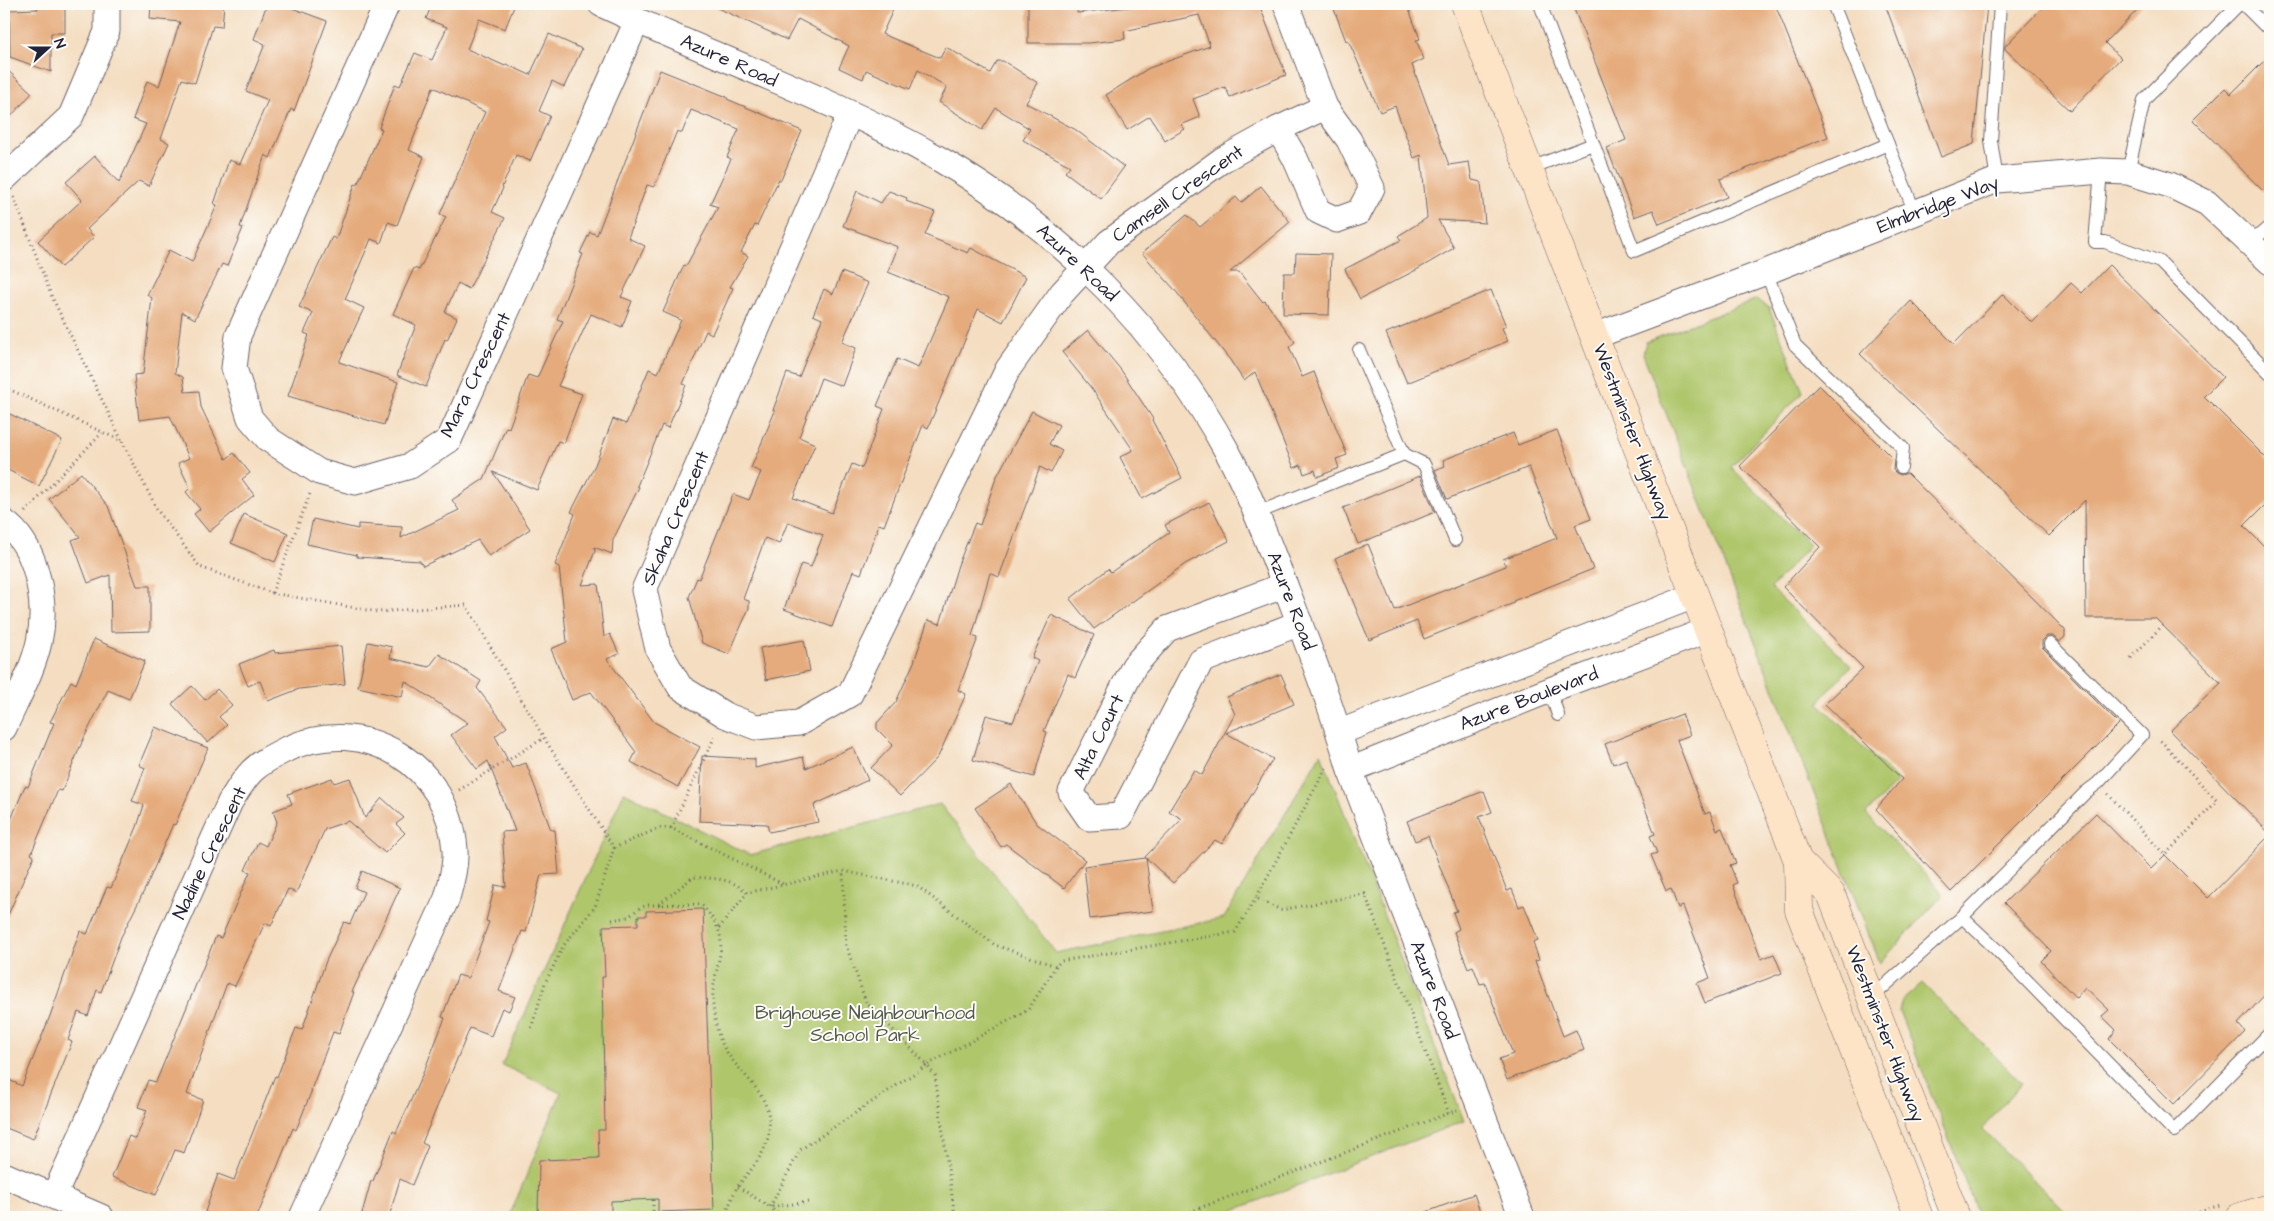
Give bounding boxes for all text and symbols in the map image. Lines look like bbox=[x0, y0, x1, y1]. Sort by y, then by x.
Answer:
north arrow bbox=[22, 22, 72, 72]
street label: Azure Road bbox=[676, 28, 782, 94]
text: N bbox=[48, 36, 70, 52]
street label: Camsell Crescent bbox=[1107, 138, 1249, 249]
street label: Elmbridge Way bbox=[1873, 169, 2004, 242]
street label: Azure Road bbox=[1030, 218, 1124, 308]
street label: Mara Crescent bbox=[434, 308, 518, 442]
street label: Westminster Highway bbox=[1585, 340, 1678, 525]
street label: Skaha Crescent bbox=[636, 446, 717, 589]
street label: Azure Road bbox=[1260, 548, 1322, 654]
street label: Azure Boulevard bbox=[1456, 660, 1602, 738]
street label: Alta Court bbox=[1067, 689, 1131, 784]
street label: Nadine Crescent bbox=[166, 782, 254, 924]
street label: Azure Road bbox=[1403, 937, 1465, 1043]
street label: Westminster Highway bbox=[1838, 942, 1931, 1127]
park label: Brighouse Neighbourhood School Park bbox=[755, 1000, 975, 1049]

